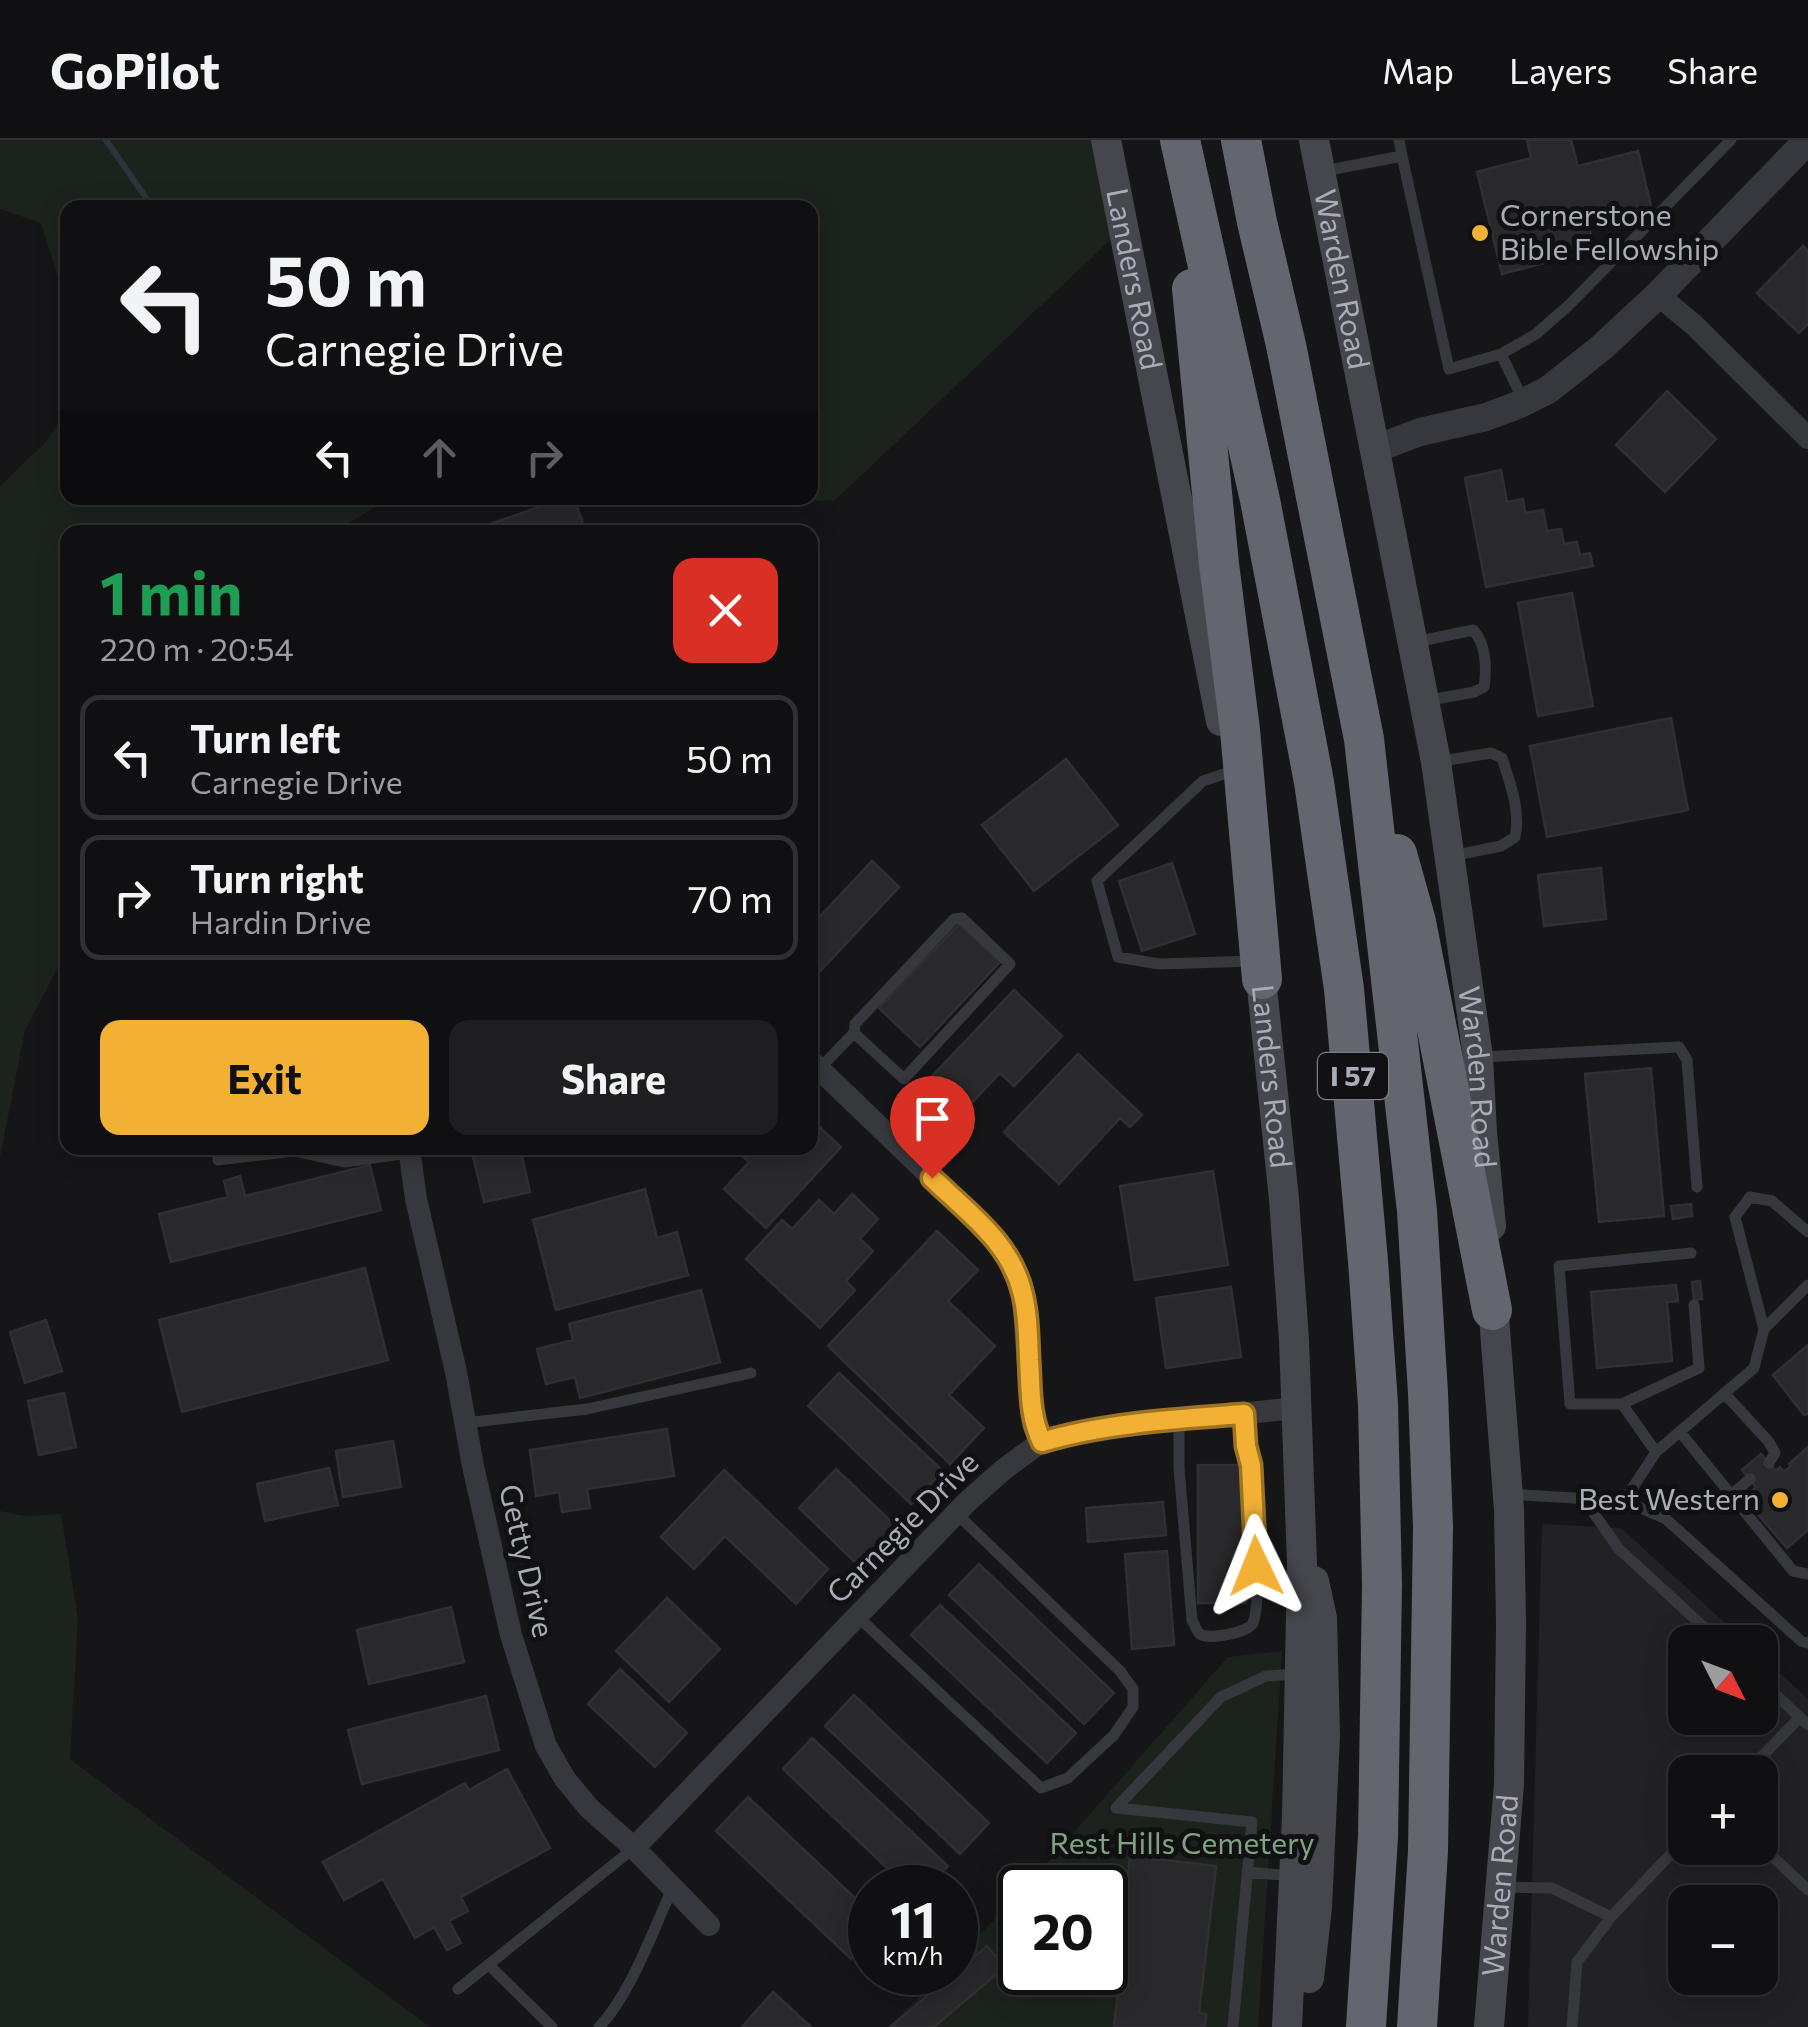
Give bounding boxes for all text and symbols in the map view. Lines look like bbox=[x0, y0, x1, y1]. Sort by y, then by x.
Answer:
text: GoPilot bbox=[50, 40, 220, 99]
text: Map bbox=[1382, 48, 1454, 91]
text: Layers bbox=[1509, 48, 1612, 91]
text: Share bbox=[1667, 48, 1758, 91]
street label: Landers Road bbox=[1100, 185, 1172, 373]
street label: Warden Road bbox=[1308, 186, 1379, 372]
place label: Cornerstone Bible Fellowship bbox=[1500, 195, 1719, 266]
marker: Cornerstone Bible Fellowship bbox=[1469, 222, 1491, 244]
text: 50 m bbox=[265, 235, 427, 320]
icon: left bbox=[100, 240, 230, 370]
text: Carnegie Drive bbox=[265, 320, 564, 375]
icon: left bbox=[307, 430, 362, 485]
icon: ahead bbox=[412, 430, 467, 485]
icon: right bbox=[517, 430, 572, 485]
text: 1 min bbox=[100, 554, 242, 627]
button: close bbox=[673, 558, 778, 663]
text: 220 m · 20:54 bbox=[100, 628, 294, 668]
text: Turn left bbox=[190, 714, 341, 761]
icon: left bbox=[105, 730, 160, 785]
text: 50 m bbox=[686, 734, 773, 781]
text: Carnegie Drive bbox=[190, 761, 403, 801]
text: Turn right bbox=[190, 854, 364, 901]
icon: right bbox=[105, 870, 160, 925]
text: 70 m bbox=[688, 874, 773, 921]
text: Hardin Drive bbox=[190, 901, 371, 941]
street label: Landers Road bbox=[1246, 983, 1302, 1170]
street label: Warden Road bbox=[1452, 984, 1506, 1170]
button: Exit bbox=[100, 1020, 429, 1135]
button: Share bbox=[449, 1020, 778, 1135]
road number: I 57 bbox=[1318, 1053, 1388, 1099]
pin bbox=[890, 1076, 975, 1179]
icon: arrive bbox=[905, 1091, 960, 1146]
street label: Carnegie Drive bbox=[818, 1443, 985, 1610]
place label: Best Western bbox=[1578, 1479, 1760, 1516]
street label: Getty Drive bbox=[493, 1480, 564, 1641]
marker: Best Western bbox=[1769, 1489, 1791, 1511]
position arrow bbox=[1204, 1514, 1308, 1618]
north arrow bbox=[1668, 1625, 1778, 1735]
map controls bbox=[1668, 1625, 1778, 1995]
button: + bbox=[1668, 1755, 1778, 1865]
street label: Warden Road bbox=[1472, 1793, 1524, 1978]
park label: Rest Hills Cemetery bbox=[1050, 1823, 1314, 1860]
speed limit sign: 20 bbox=[998, 1865, 1128, 1995]
button: − bbox=[1668, 1885, 1778, 1995]
text: 11 bbox=[890, 1887, 936, 1948]
text: km/h bbox=[883, 1940, 943, 1970]

